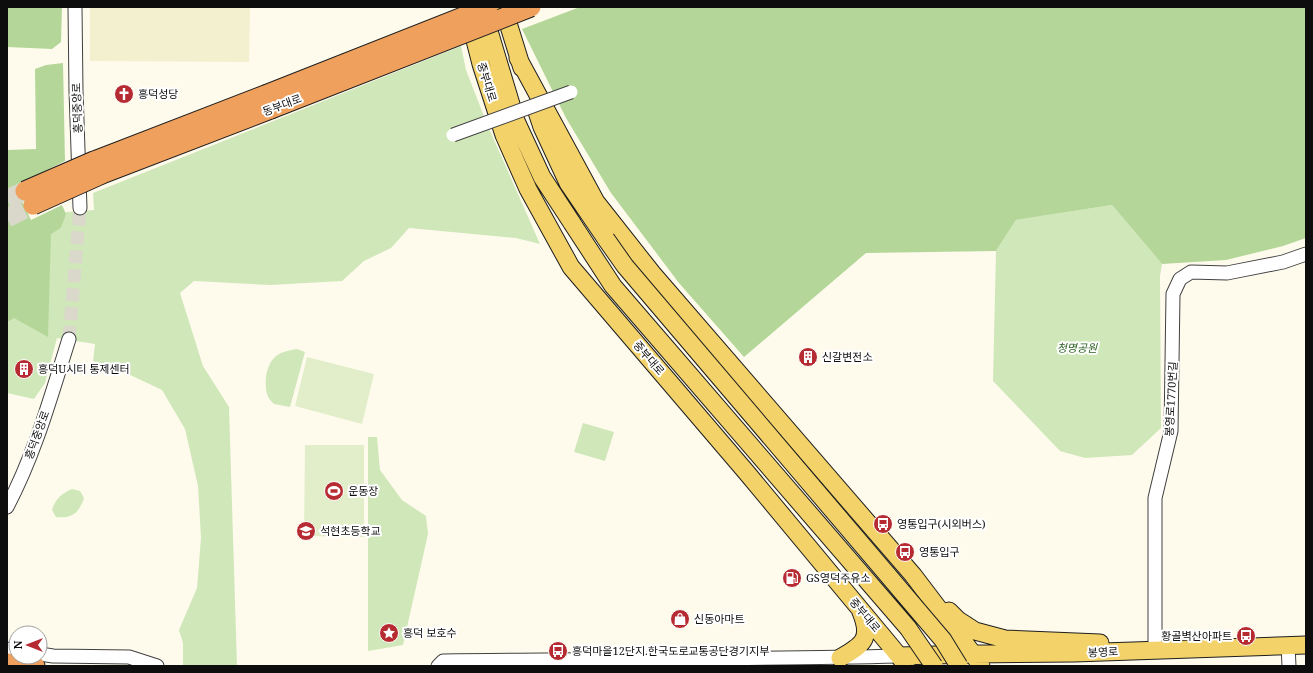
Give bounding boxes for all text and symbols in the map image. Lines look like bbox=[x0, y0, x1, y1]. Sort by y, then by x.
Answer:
street label: 중부대로 bbox=[474, 60, 501, 103]
street label: 흥덕중앙로 bbox=[68, 82, 85, 134]
church icon: 흥덕성당 bbox=[113, 83, 135, 105]
place label: 흥덕성당 bbox=[138, 86, 178, 101]
street label: 동부대로 bbox=[260, 90, 303, 119]
street label: 중부대로 bbox=[630, 337, 668, 378]
park label: 청명공원 bbox=[1057, 340, 1098, 355]
building icon: 신갈변전소 bbox=[797, 346, 819, 368]
place label: 신갈변전소 bbox=[822, 349, 873, 364]
building icon: 흥덕U시티 통제센터 bbox=[13, 358, 35, 380]
place label: 흥덕U시티 통제센터 bbox=[38, 361, 130, 376]
street label: 봉영로1770번길 bbox=[1161, 361, 1180, 437]
street label: 흥덕중앙로 bbox=[21, 408, 52, 461]
sports icon: 운동장 bbox=[323, 480, 345, 502]
place label: 운동장 bbox=[348, 483, 378, 498]
bus stop icon: 영통입구(시외버스) bbox=[872, 513, 894, 535]
place label: 영통입구(시외버스) bbox=[897, 516, 986, 531]
school or university icon: 석현초등학교 bbox=[295, 520, 317, 542]
place label: 석현초등학교 bbox=[320, 523, 381, 538]
bus stop icon: 영통입구 bbox=[894, 541, 916, 563]
place label: 영통입구 bbox=[919, 544, 959, 559]
fuel station icon: GS영덕주유소 bbox=[781, 567, 803, 589]
place label: GS영덕주유소 bbox=[806, 570, 870, 585]
street label: 중부대로 bbox=[847, 594, 884, 635]
shop icon: 신동아마트 bbox=[669, 608, 691, 630]
place label: 신동아마트 bbox=[694, 611, 745, 626]
place icon: 흥덕 보호수 bbox=[378, 622, 400, 644]
north arrow bbox=[8, 625, 48, 665]
place label: 흥덕 보호수 bbox=[403, 625, 456, 640]
bus stop icon: 황골벽산아파트 bbox=[1235, 625, 1257, 647]
place label: 황골벽산아파트 bbox=[1161, 628, 1232, 643]
text: N bbox=[10, 640, 25, 649]
bus stop icon: 흥덕마을12단지.한국도로교통공단경기지부 bbox=[547, 640, 569, 662]
place label: 흥덕마을12단지.한국도로교통공단경기지부 bbox=[572, 643, 769, 658]
street label: 봉영로 bbox=[1087, 643, 1119, 660]

